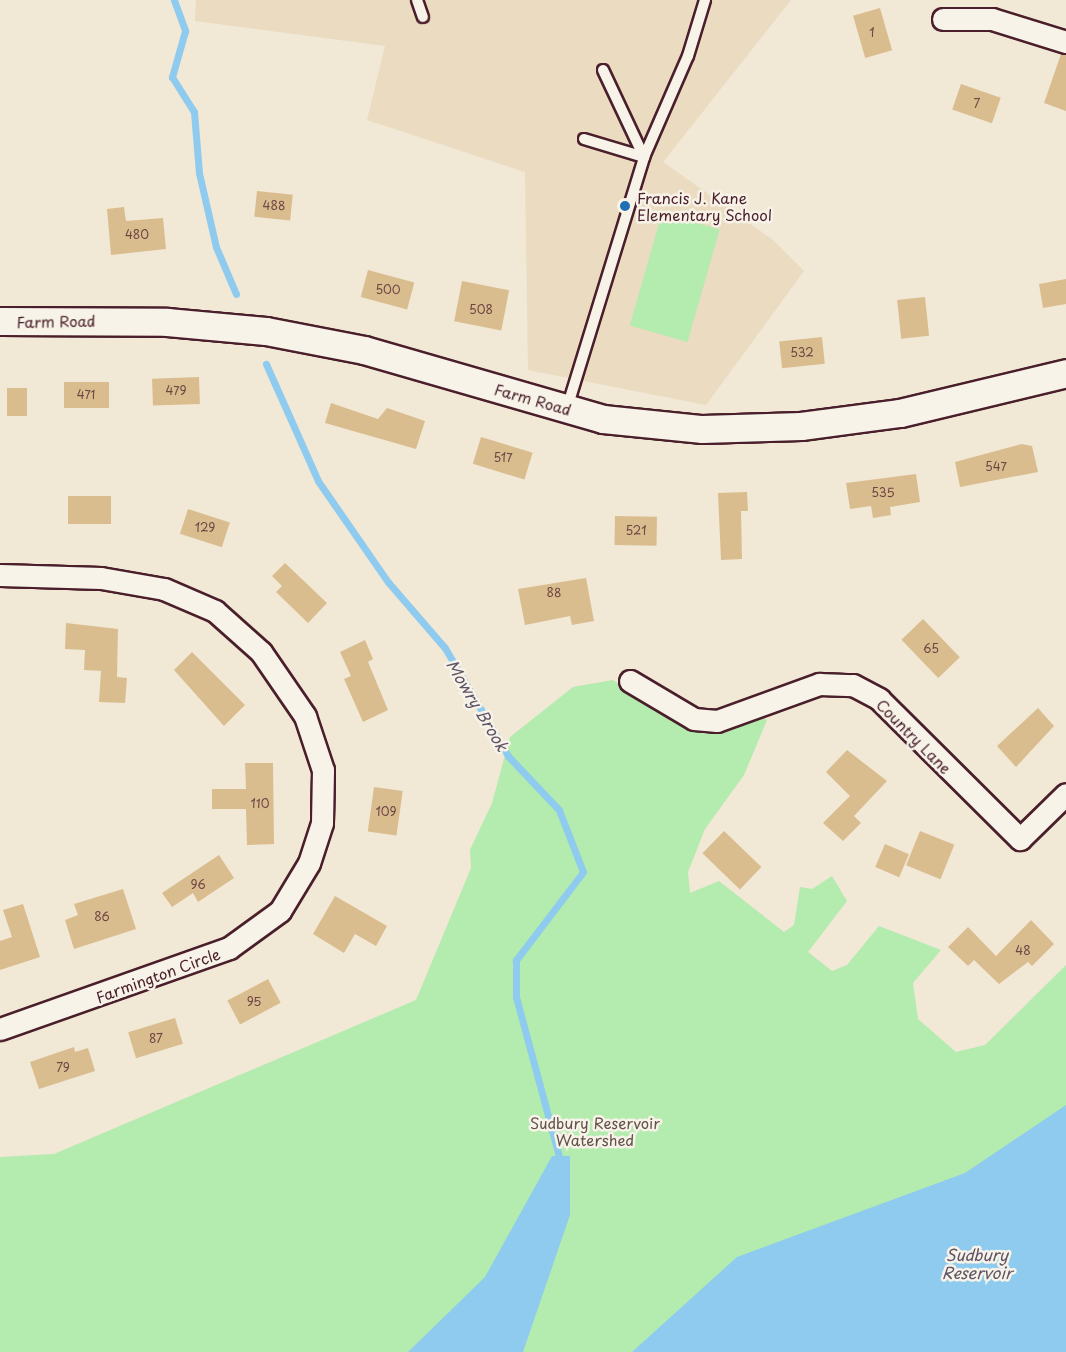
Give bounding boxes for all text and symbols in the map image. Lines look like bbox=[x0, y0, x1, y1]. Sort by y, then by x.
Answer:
house number: 1 bbox=[869, 26, 875, 40]
house number: 7 bbox=[974, 97, 980, 111]
place label: Francis J. Kane Elementary School bbox=[637, 188, 772, 223]
house number: 488 bbox=[263, 199, 285, 213]
marker: Francis J. Kane Elementary School bbox=[618, 199, 632, 213]
house number: 480 bbox=[125, 228, 149, 242]
house number: 500 bbox=[375, 283, 401, 297]
house number: 508 bbox=[469, 303, 493, 317]
street label: Farm Road bbox=[16, 311, 96, 331]
house number: 532 bbox=[790, 346, 814, 360]
street label: Farm Road bbox=[493, 379, 573, 419]
house number: 479 bbox=[165, 384, 187, 398]
house number: 471 bbox=[77, 388, 95, 402]
house number: 517 bbox=[493, 451, 513, 465]
house number: 547 bbox=[985, 460, 1007, 474]
house number: 535 bbox=[871, 486, 895, 500]
house number: 129 bbox=[195, 521, 215, 535]
house number: 521 bbox=[625, 524, 647, 538]
house number: 88 bbox=[547, 586, 561, 600]
house number: 65 bbox=[923, 642, 939, 656]
water label: Mowry Brook bbox=[443, 655, 513, 755]
street label: Country Lane bbox=[873, 695, 955, 777]
house number: 110 bbox=[251, 797, 269, 811]
house number: 109 bbox=[375, 805, 397, 819]
house number: 96 bbox=[190, 878, 206, 892]
house number: 86 bbox=[94, 910, 110, 924]
street label: Farmington Circle bbox=[93, 944, 223, 1006]
house number: 48 bbox=[1015, 944, 1031, 958]
house number: 95 bbox=[247, 995, 261, 1009]
house number: 87 bbox=[149, 1032, 163, 1046]
house number: 79 bbox=[56, 1061, 70, 1075]
park label: Sudbury Reservoir Watershed bbox=[530, 1113, 660, 1148]
water label: Sudbury Reservoir bbox=[942, 1244, 1012, 1282]

